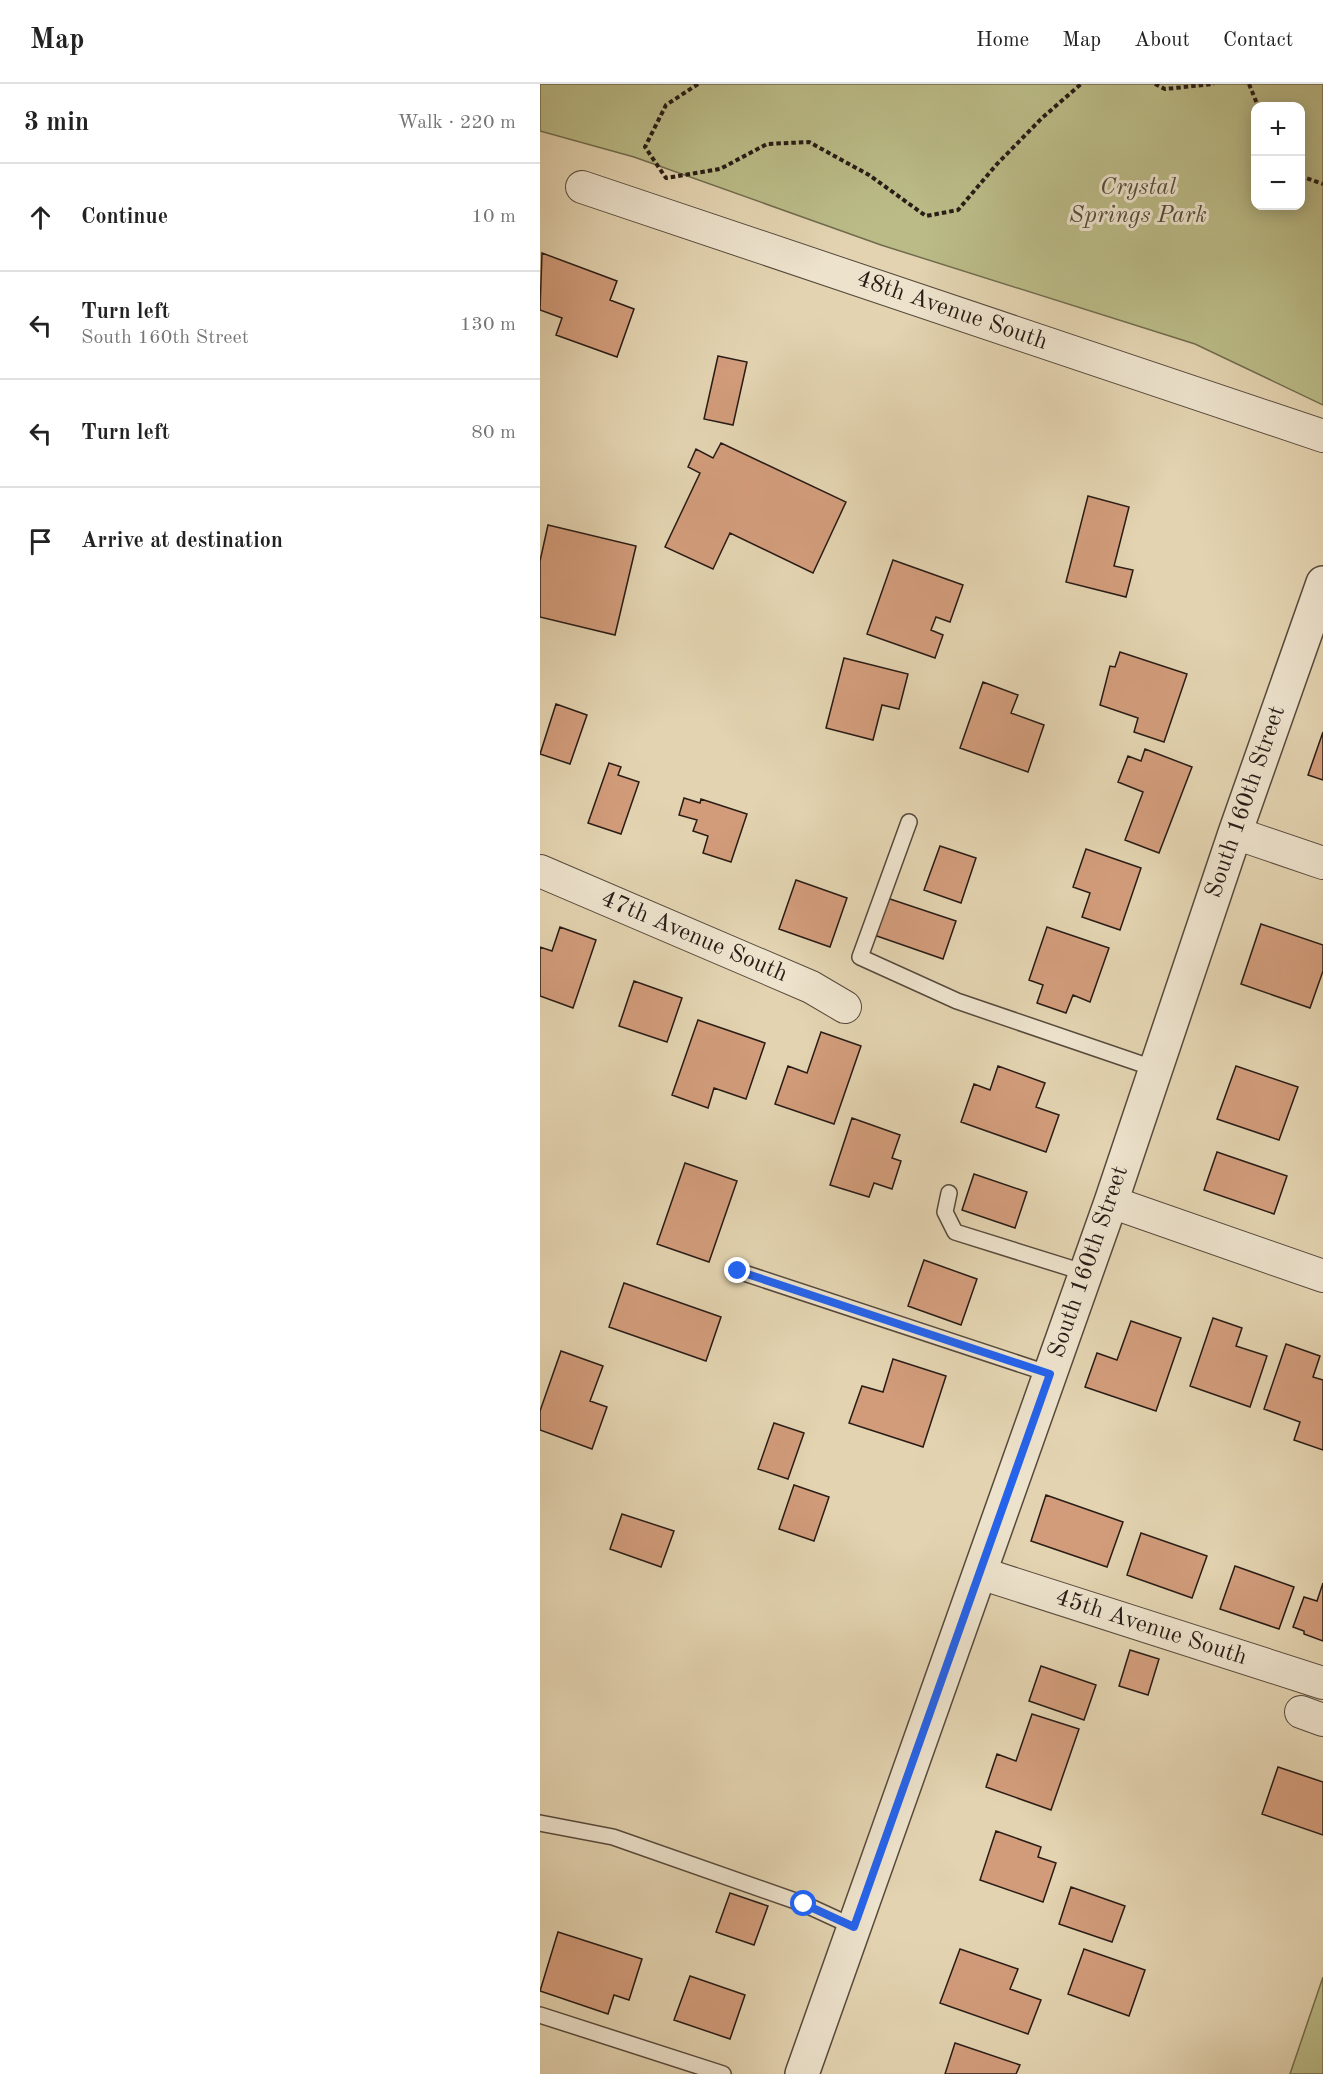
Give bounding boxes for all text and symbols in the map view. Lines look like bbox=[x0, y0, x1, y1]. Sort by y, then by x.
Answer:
text: Map bbox=[30, 27, 84, 55]
text: Home bbox=[976, 30, 1029, 51]
text: Map bbox=[1062, 30, 1101, 51]
text: About bbox=[1134, 30, 1190, 51]
text: Contact bbox=[1223, 30, 1293, 51]
map controls bbox=[1251, 102, 1305, 210]
button: + bbox=[1251, 102, 1305, 156]
text: 3 min bbox=[24, 110, 89, 136]
text: Walk · 220 m bbox=[397, 113, 516, 133]
button: − bbox=[1251, 156, 1305, 210]
park label: Crystal Springs Park bbox=[1069, 176, 1207, 228]
icon: ahead bbox=[24, 201, 57, 234]
text: Continue bbox=[81, 206, 168, 228]
text: 10 m bbox=[471, 207, 516, 227]
street label: 48th Avenue South bbox=[854, 267, 1050, 355]
text: Turn left bbox=[81, 301, 170, 323]
icon: left bbox=[24, 309, 57, 342]
text: 130 m bbox=[460, 315, 516, 335]
text: South 160th Street bbox=[81, 328, 249, 348]
icon: left bbox=[24, 417, 57, 450]
text: Turn left bbox=[81, 422, 170, 444]
text: 80 m bbox=[471, 423, 516, 443]
icon: arrive bbox=[24, 525, 57, 558]
text: Arrive at destination bbox=[81, 530, 283, 552]
street label: South 160th Street bbox=[1202, 703, 1290, 901]
street label: 47th Avenue South bbox=[597, 887, 791, 987]
street label: South 160th Street bbox=[1045, 1163, 1133, 1361]
route end bbox=[724, 1257, 750, 1283]
street label: 45th Avenue South bbox=[1052, 1586, 1250, 1670]
route start bbox=[790, 1890, 816, 1916]

